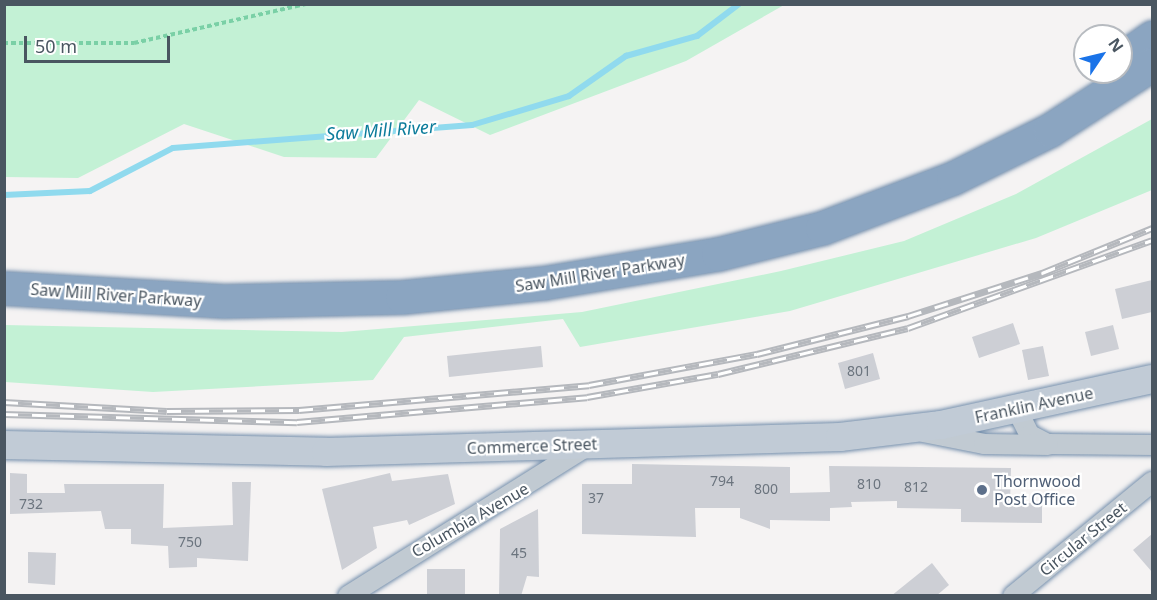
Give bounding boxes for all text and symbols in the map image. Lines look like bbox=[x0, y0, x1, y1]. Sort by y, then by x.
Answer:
scale bar bbox=[27, 24, 172, 62]
north arrow bbox=[1073, 24, 1133, 84]
text: N bbox=[1103, 33, 1129, 56]
text: 50 m bbox=[35, 34, 77, 58]
water label: Saw Mill River bbox=[325, 115, 437, 145]
street label: Saw Mill River Parkway bbox=[514, 250, 686, 296]
street label: Saw Mill River Parkway bbox=[30, 279, 202, 311]
house number: 801 bbox=[847, 363, 871, 379]
street label: Franklin Avenue bbox=[973, 383, 1095, 427]
street label: Commerce Street bbox=[466, 434, 598, 458]
place label: Thornwood Post Office bbox=[994, 471, 1081, 509]
house number: 794 bbox=[710, 473, 734, 489]
house number: 810 bbox=[857, 476, 881, 492]
street label: Columbia Avenue bbox=[408, 479, 532, 561]
house number: 812 bbox=[904, 479, 928, 495]
house number: 800 bbox=[754, 481, 778, 497]
marker: Thornwood Post Office bbox=[975, 483, 989, 497]
house number: 37 bbox=[588, 490, 604, 506]
house number: 732 bbox=[19, 496, 43, 512]
street label: Circular Street bbox=[1036, 498, 1130, 580]
house number: 750 bbox=[178, 534, 202, 550]
house number: 45 bbox=[511, 545, 527, 561]

